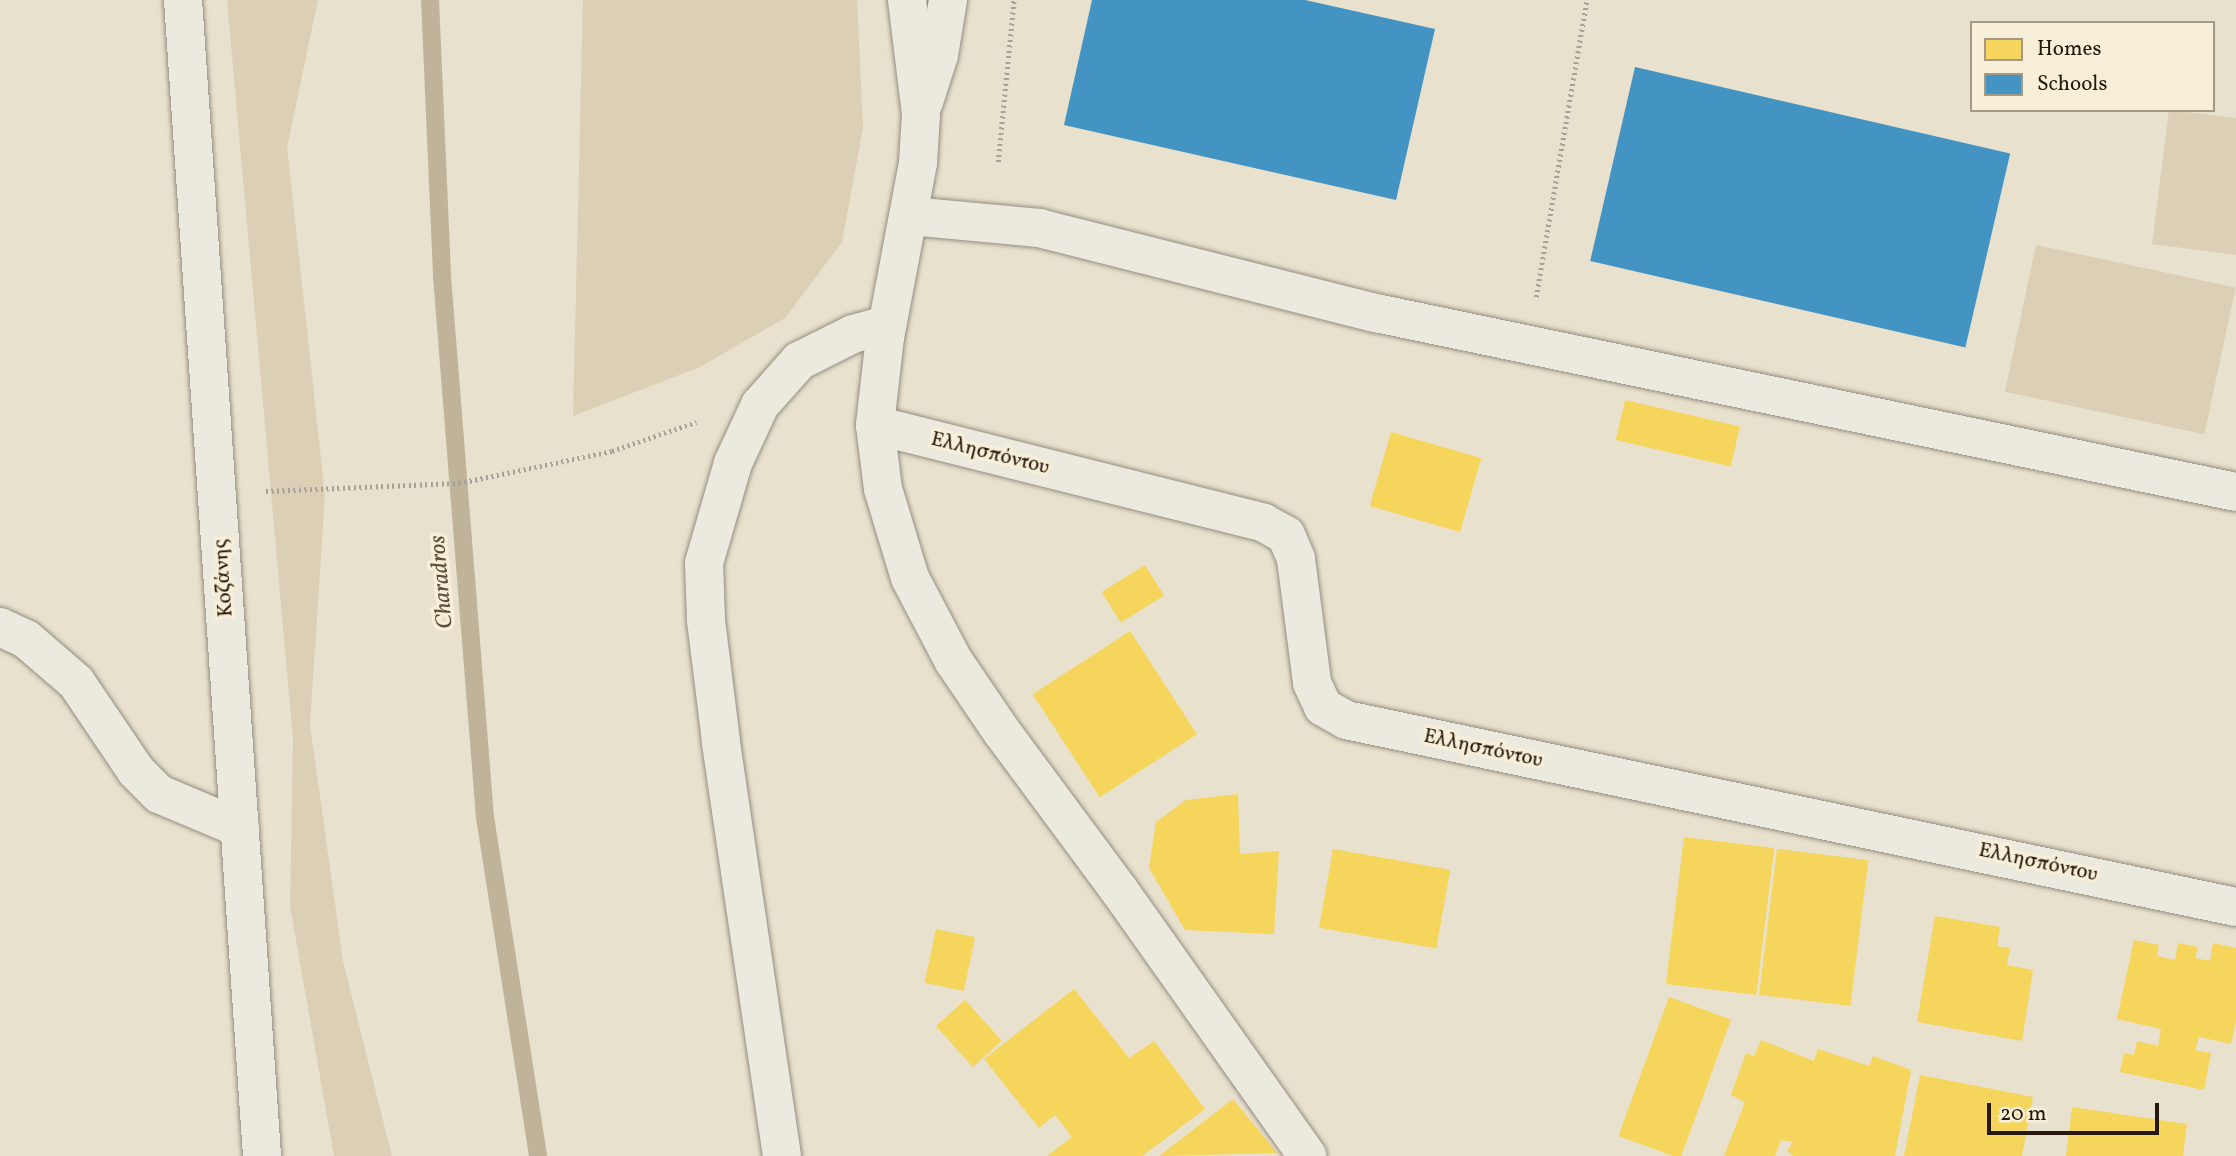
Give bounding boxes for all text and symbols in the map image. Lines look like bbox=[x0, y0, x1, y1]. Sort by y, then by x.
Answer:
legend bbox=[1970, 21, 2215, 112]
text: Homes bbox=[2037, 35, 2102, 64]
text: Schools bbox=[2037, 70, 2107, 99]
street label: Ελλησπόντου bbox=[928, 427, 1052, 481]
water label: Charadros bbox=[424, 534, 460, 630]
street label: Κοζάνης bbox=[209, 538, 239, 618]
street label: Ελλησπόντου bbox=[1421, 724, 1545, 774]
street label: Ελλησπόντου bbox=[1976, 838, 2100, 888]
scale bar bbox=[1991, 1090, 2162, 1134]
text: 20 m bbox=[2000, 1100, 2046, 1129]

